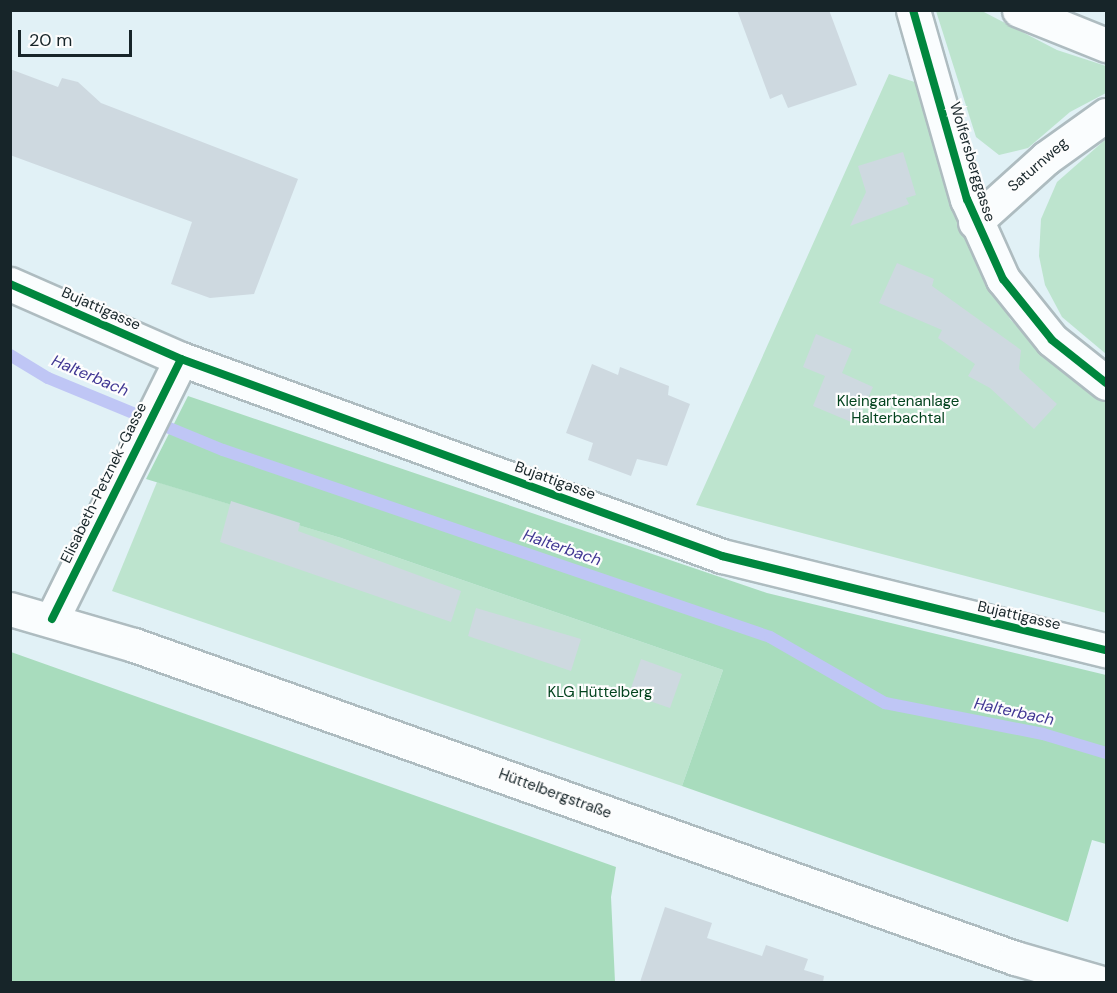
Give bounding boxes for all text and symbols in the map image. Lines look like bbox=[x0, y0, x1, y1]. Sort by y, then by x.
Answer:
scale bar bbox=[21, 18, 135, 56]
text: 20 m bbox=[29, 28, 72, 52]
street label: Wolfersberggasse bbox=[945, 100, 999, 224]
street label: Saturnweg bbox=[1004, 134, 1072, 196]
street label: Bujattigasse bbox=[59, 284, 143, 334]
water label: Halterbach bbox=[49, 351, 131, 401]
park label: Kleingartenanlage Halterbachtal bbox=[837, 392, 959, 427]
street label: Elisabeth-Petznek-Gasse bbox=[57, 400, 151, 566]
street label: Bujattigasse bbox=[512, 458, 598, 504]
water label: Halterbach bbox=[520, 526, 604, 570]
street label: Bujattigasse bbox=[976, 598, 1062, 634]
park label: KLG Hüttelberg bbox=[548, 684, 652, 702]
water label: Halterbach bbox=[972, 694, 1056, 730]
street label: Hüttelbergstraße bbox=[496, 765, 614, 823]

